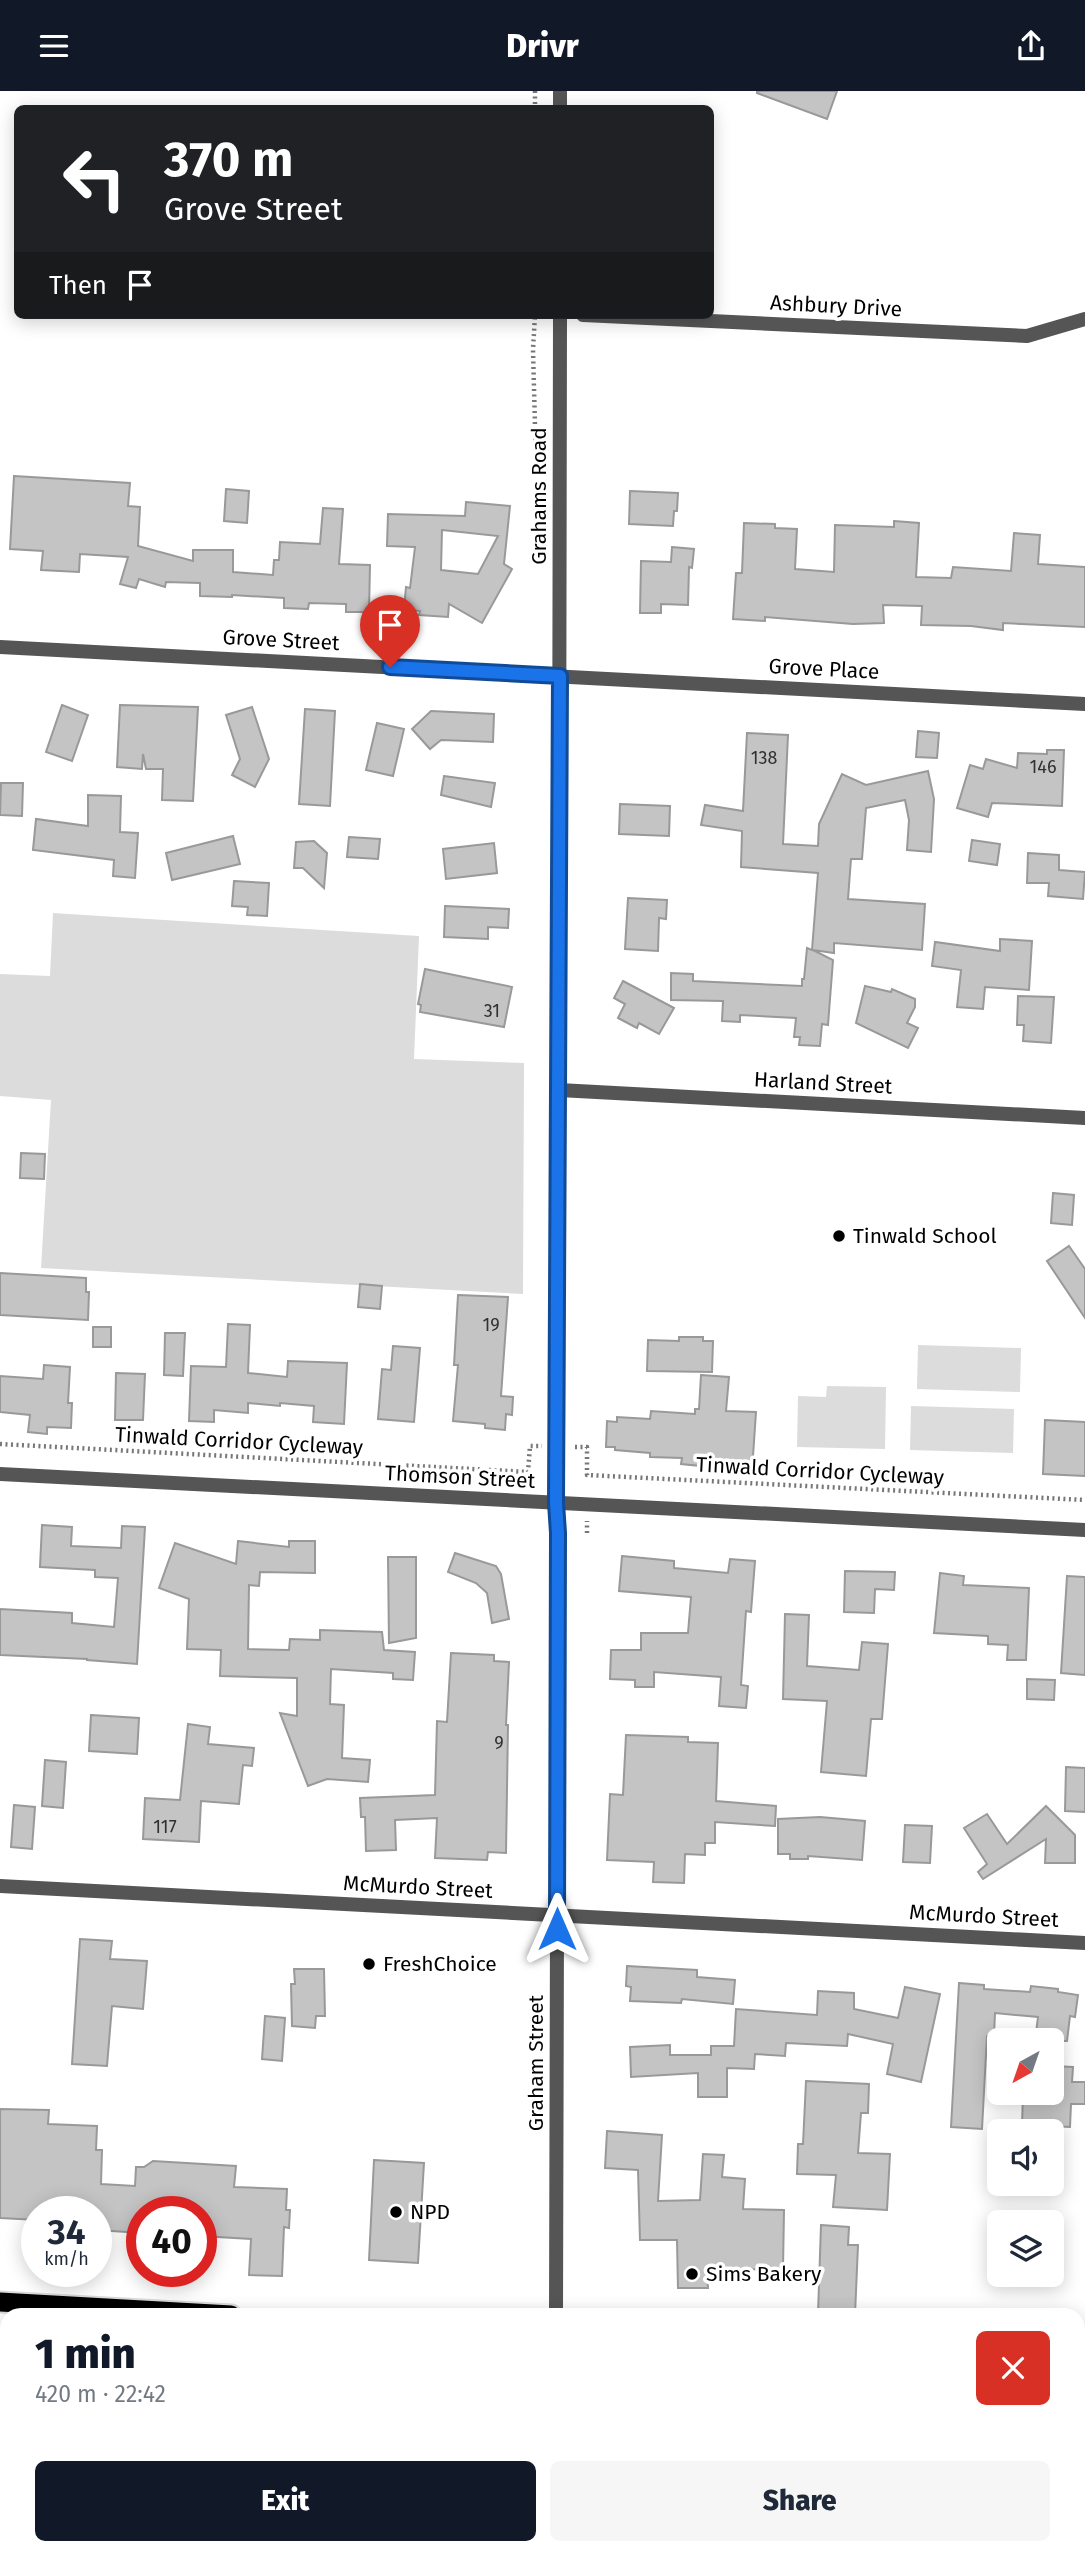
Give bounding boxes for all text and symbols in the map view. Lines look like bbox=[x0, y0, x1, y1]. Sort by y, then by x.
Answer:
icon: menu bbox=[35, 27, 73, 65]
text: Drivr bbox=[506, 27, 579, 65]
icon: share bbox=[1012, 27, 1050, 65]
text: 370 m bbox=[164, 130, 293, 189]
icon: left bbox=[49, 133, 140, 224]
text: Grove Street bbox=[164, 190, 343, 228]
icon: arrive bbox=[121, 266, 159, 304]
text: Then bbox=[49, 270, 107, 301]
street label: Ashbury Drive bbox=[769, 290, 903, 322]
street label: Grahams Road bbox=[526, 427, 552, 565]
pin bbox=[360, 595, 420, 667]
icon: arrive bbox=[371, 606, 409, 644]
street label: Grove Street bbox=[222, 624, 341, 656]
street label: Grove Place bbox=[768, 653, 880, 685]
house number: 138 bbox=[751, 747, 777, 769]
house number: 146 bbox=[1030, 756, 1056, 778]
house number: 31 bbox=[484, 1000, 500, 1022]
street label: Harland Street bbox=[753, 1066, 893, 1100]
place label: Tinwald School bbox=[853, 1223, 997, 1249]
marker: Tinwald School bbox=[831, 1228, 847, 1244]
house number: 19 bbox=[482, 1314, 500, 1336]
street label: Tinwald Corridor Cycleway bbox=[114, 1422, 364, 1461]
street label: Tinwald Corridor Cycleway bbox=[695, 1452, 945, 1491]
street label: Thomson Street bbox=[384, 1460, 536, 1494]
house number: 9 bbox=[494, 1732, 504, 1754]
house number: 117 bbox=[153, 1816, 177, 1838]
street label: McMurdo Street bbox=[343, 1870, 494, 1904]
position arrow bbox=[520, 1892, 594, 1966]
street label: McMurdo Street bbox=[909, 1899, 1060, 1933]
place label: FreshChoice bbox=[383, 1951, 497, 1977]
marker: FreshChoice bbox=[361, 1956, 377, 1972]
street label: Graham Street bbox=[523, 1994, 549, 2131]
north arrow bbox=[987, 2028, 1064, 2105]
map controls bbox=[987, 2028, 1064, 2287]
button: sound bbox=[987, 2119, 1064, 2196]
speed limit sign: 40 bbox=[126, 2196, 217, 2287]
place label: NPD bbox=[410, 2199, 450, 2225]
marker: NPD bbox=[388, 2204, 404, 2220]
button: layers bbox=[987, 2210, 1064, 2287]
text: 34 bbox=[48, 2211, 85, 2253]
text: km/h bbox=[44, 2248, 89, 2270]
place label: Sims Bakery bbox=[706, 2261, 822, 2287]
marker: Sims Bakery bbox=[684, 2266, 700, 2282]
text: 1 min bbox=[35, 2329, 136, 2379]
button: close bbox=[976, 2331, 1050, 2405]
text: 420 m · 22:42 bbox=[35, 2380, 166, 2408]
button: Exit bbox=[35, 2461, 536, 2541]
button: Share bbox=[550, 2461, 1050, 2541]

